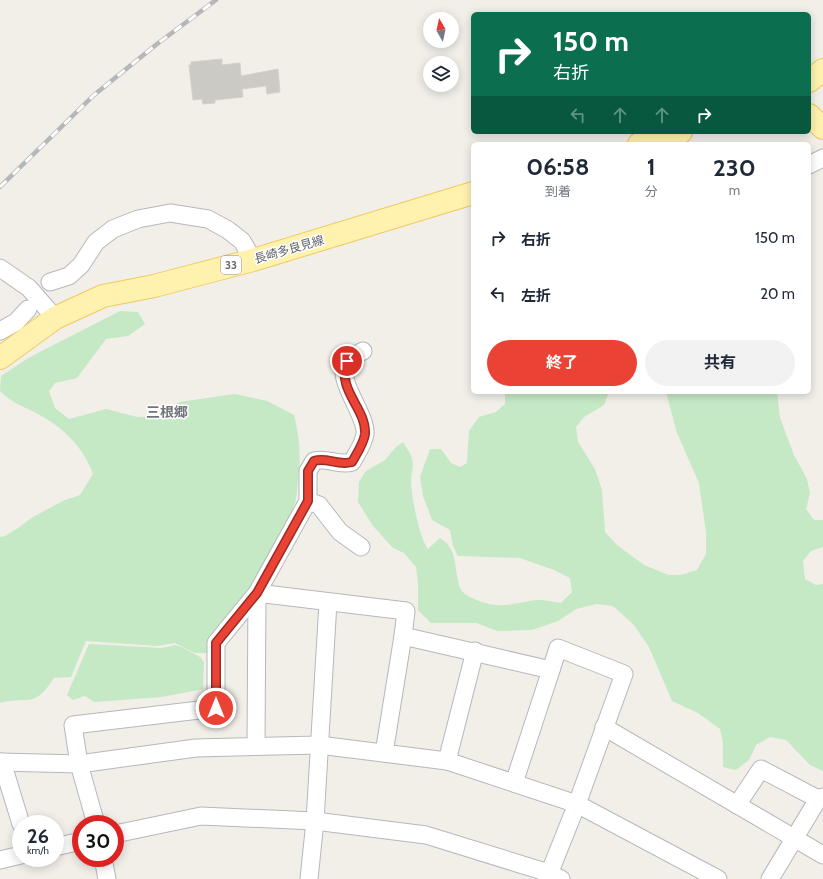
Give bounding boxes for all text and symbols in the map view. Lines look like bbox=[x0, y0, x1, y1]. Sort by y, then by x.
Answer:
north arrow bbox=[423, 12, 459, 48]
map controls bbox=[423, 12, 459, 92]
text: 150 m bbox=[553, 24, 629, 58]
icon: right bbox=[487, 28, 539, 80]
button: layers bbox=[423, 56, 459, 92]
text: 右折 bbox=[553, 62, 589, 84]
icon: left bbox=[567, 104, 589, 126]
icon: ahead bbox=[609, 104, 631, 126]
icon: ahead bbox=[651, 104, 673, 126]
icon: right bbox=[693, 104, 715, 126]
text: 06:58 bbox=[526, 152, 589, 181]
text: 1 bbox=[647, 152, 656, 181]
text: 230 bbox=[713, 153, 756, 182]
text: m bbox=[729, 182, 740, 198]
text: 到着 bbox=[545, 183, 571, 199]
text: 分 bbox=[645, 183, 658, 199]
icon: right bbox=[487, 227, 509, 249]
text: 150 m bbox=[755, 229, 795, 247]
text: 右折 bbox=[521, 231, 551, 249]
street label: 長崎多良見線 bbox=[252, 232, 326, 266]
road number: 33 bbox=[221, 256, 241, 274]
icon: left bbox=[487, 283, 509, 305]
text: 20 m bbox=[760, 285, 795, 303]
text: 左折 bbox=[521, 287, 551, 305]
button: 終了 bbox=[487, 340, 637, 386]
button: 共有 bbox=[645, 340, 795, 386]
pin bbox=[330, 344, 364, 378]
icon: arrive bbox=[336, 350, 358, 372]
district label: 三根郷 bbox=[146, 403, 188, 421]
position arrow bbox=[195, 687, 237, 729]
speed limit sign: 30 bbox=[72, 815, 124, 867]
text: 26 bbox=[27, 824, 49, 848]
text: km/h bbox=[27, 844, 49, 857]

